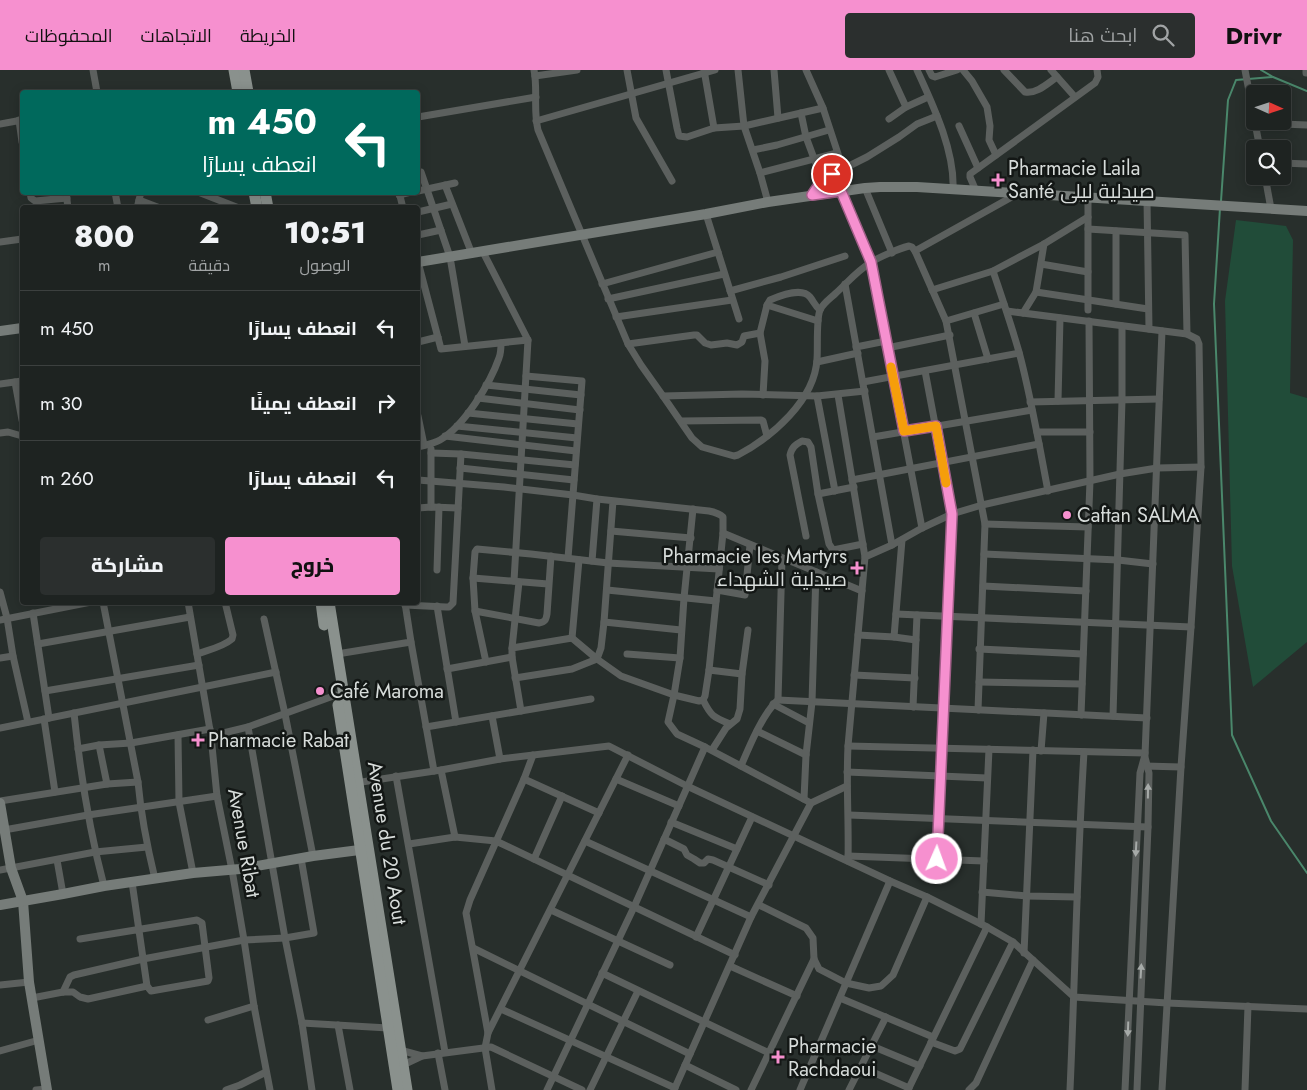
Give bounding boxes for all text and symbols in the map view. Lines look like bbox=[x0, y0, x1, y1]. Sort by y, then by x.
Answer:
search box bbox=[845, 13, 1195, 58]
text: Drivr bbox=[1225, 18, 1282, 53]
icon: search bbox=[1149, 21, 1177, 49]
text: ابحث هنا bbox=[1068, 22, 1137, 49]
text: المحفوظات bbox=[25, 23, 113, 49]
text: الاتجاهات bbox=[141, 23, 212, 49]
text: الخريطة bbox=[240, 23, 296, 49]
north arrow bbox=[1246, 85, 1291, 130]
map controls bbox=[1246, 85, 1291, 185]
text: 450 m bbox=[208, 97, 317, 147]
icon: left bbox=[335, 110, 400, 175]
button: search bbox=[1246, 140, 1291, 185]
text: انعطف يسارًا bbox=[202, 148, 317, 180]
pin bbox=[811, 153, 853, 195]
place label: Pharmacie Laila Santé صيدلية ليلى bbox=[1008, 154, 1155, 206]
icon: arrive bbox=[818, 160, 846, 188]
marker: Pharmacie Laila Santé صيدلية ليلى bbox=[992, 174, 1004, 186]
text: 2 bbox=[199, 211, 219, 254]
text: 10:51 bbox=[284, 211, 366, 254]
text: 800 bbox=[74, 215, 134, 258]
text: m bbox=[98, 254, 110, 277]
text: دقيقة bbox=[188, 254, 230, 277]
text: الوصول bbox=[300, 254, 351, 277]
icon: left bbox=[372, 314, 400, 342]
text: 450 m bbox=[40, 315, 94, 342]
text: انعطف يسارًا bbox=[248, 315, 357, 342]
icon: right bbox=[372, 389, 400, 417]
text: 30 m bbox=[40, 390, 82, 417]
text: انعطف يمينًا bbox=[250, 390, 357, 417]
icon: left bbox=[372, 464, 400, 492]
text: 260 m bbox=[40, 465, 94, 492]
text: انعطف يسارًا bbox=[248, 465, 357, 492]
place label: Caftan SALMA bbox=[1077, 501, 1200, 530]
marker: Caftan SALMA bbox=[1061, 509, 1073, 521]
button: مشاركة bbox=[40, 537, 215, 595]
button: خروج bbox=[225, 537, 400, 595]
place label: Pharmacie les Martyrs صيدلية الشهداء bbox=[663, 542, 847, 594]
marker: Pharmacie les Martyrs صيدلية الشهداء bbox=[851, 562, 863, 574]
place label: Café Maroma bbox=[330, 677, 444, 706]
marker: Café Maroma bbox=[314, 685, 326, 697]
place label: Pharmacie Rabat bbox=[208, 726, 349, 755]
marker: Pharmacie Rabat bbox=[192, 734, 204, 746]
street label: Avenue du 20 Aout bbox=[360, 759, 414, 927]
one-way arrow bbox=[1145, 783, 1153, 799]
street label: Avenue Ribat bbox=[220, 786, 268, 900]
position arrow bbox=[910, 832, 962, 884]
one-way arrow bbox=[1132, 841, 1140, 857]
one-way arrow bbox=[1138, 963, 1146, 979]
one-way arrow bbox=[1124, 1021, 1132, 1037]
place label: Pharmacie Rachdaoui bbox=[788, 1032, 877, 1084]
marker: Pharmacie Rachdaoui bbox=[772, 1051, 784, 1063]

